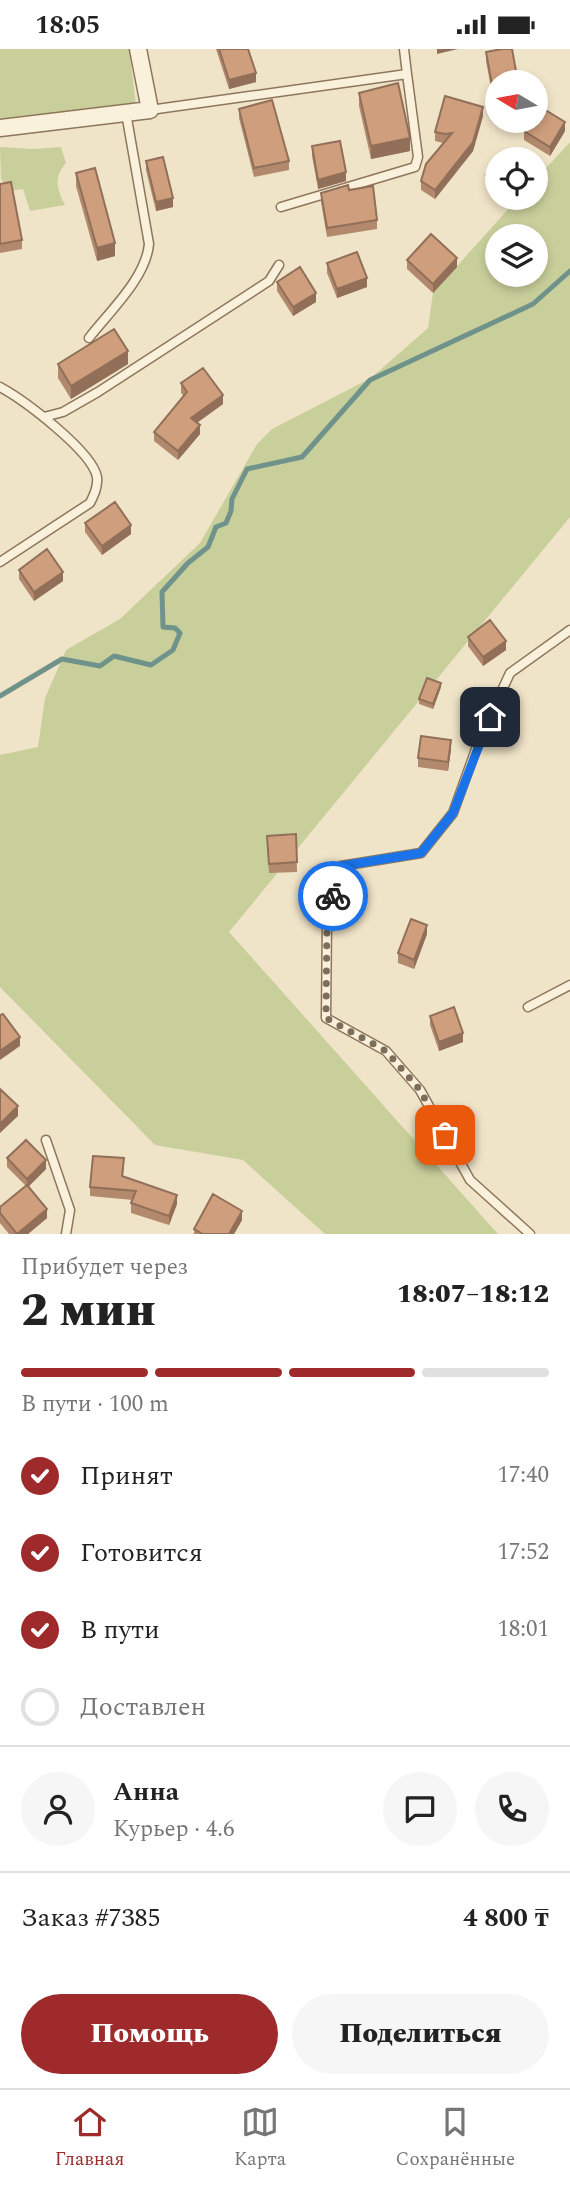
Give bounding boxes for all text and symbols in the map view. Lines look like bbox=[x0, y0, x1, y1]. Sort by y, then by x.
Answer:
text: 18:05 bbox=[35, 5, 100, 45]
north arrow bbox=[485, 70, 548, 133]
map controls bbox=[485, 70, 548, 287]
button: locate bbox=[485, 147, 548, 210]
button: layers bbox=[485, 224, 548, 287]
pin bbox=[460, 687, 520, 747]
icon: home bbox=[471, 698, 509, 736]
courier bbox=[298, 861, 368, 931]
icon: bike bbox=[314, 877, 352, 915]
pin bbox=[415, 1105, 475, 1165]
icon: bag bbox=[426, 1116, 464, 1154]
text: Прибудет через bbox=[21, 1250, 188, 1285]
text: 18:07–18:12 bbox=[397, 1274, 549, 1314]
text: 2 мин bbox=[21, 1276, 156, 1346]
text: В пути · 100 m bbox=[21, 1387, 169, 1422]
text: Принят bbox=[80, 1456, 173, 1496]
icon: check bbox=[21, 1457, 59, 1495]
text: 17:40 bbox=[497, 1458, 549, 1493]
text: Готовится bbox=[80, 1533, 203, 1573]
icon: check bbox=[21, 1534, 59, 1572]
text: 17:52 bbox=[497, 1535, 549, 1570]
text: В пути bbox=[80, 1610, 160, 1650]
icon: check bbox=[21, 1611, 59, 1649]
text: 18:01 bbox=[497, 1612, 549, 1647]
text: Доставлен bbox=[80, 1687, 206, 1727]
button: person bbox=[21, 1772, 95, 1846]
text: Анна bbox=[113, 1772, 179, 1812]
button: chat bbox=[383, 1772, 457, 1846]
button: phone bbox=[475, 1772, 549, 1846]
text: Курьер · 4.6 bbox=[113, 1812, 235, 1847]
text: Заказ #7385 bbox=[21, 1898, 160, 1938]
text: 4 800 ₸ bbox=[463, 1898, 549, 1938]
button: Помощь bbox=[21, 1994, 278, 2074]
button: Поделиться bbox=[292, 1994, 549, 2074]
tab: Главная bbox=[55, 2103, 125, 2174]
tab: Карта bbox=[234, 2103, 286, 2174]
tab: Сохранённые bbox=[396, 2103, 515, 2174]

